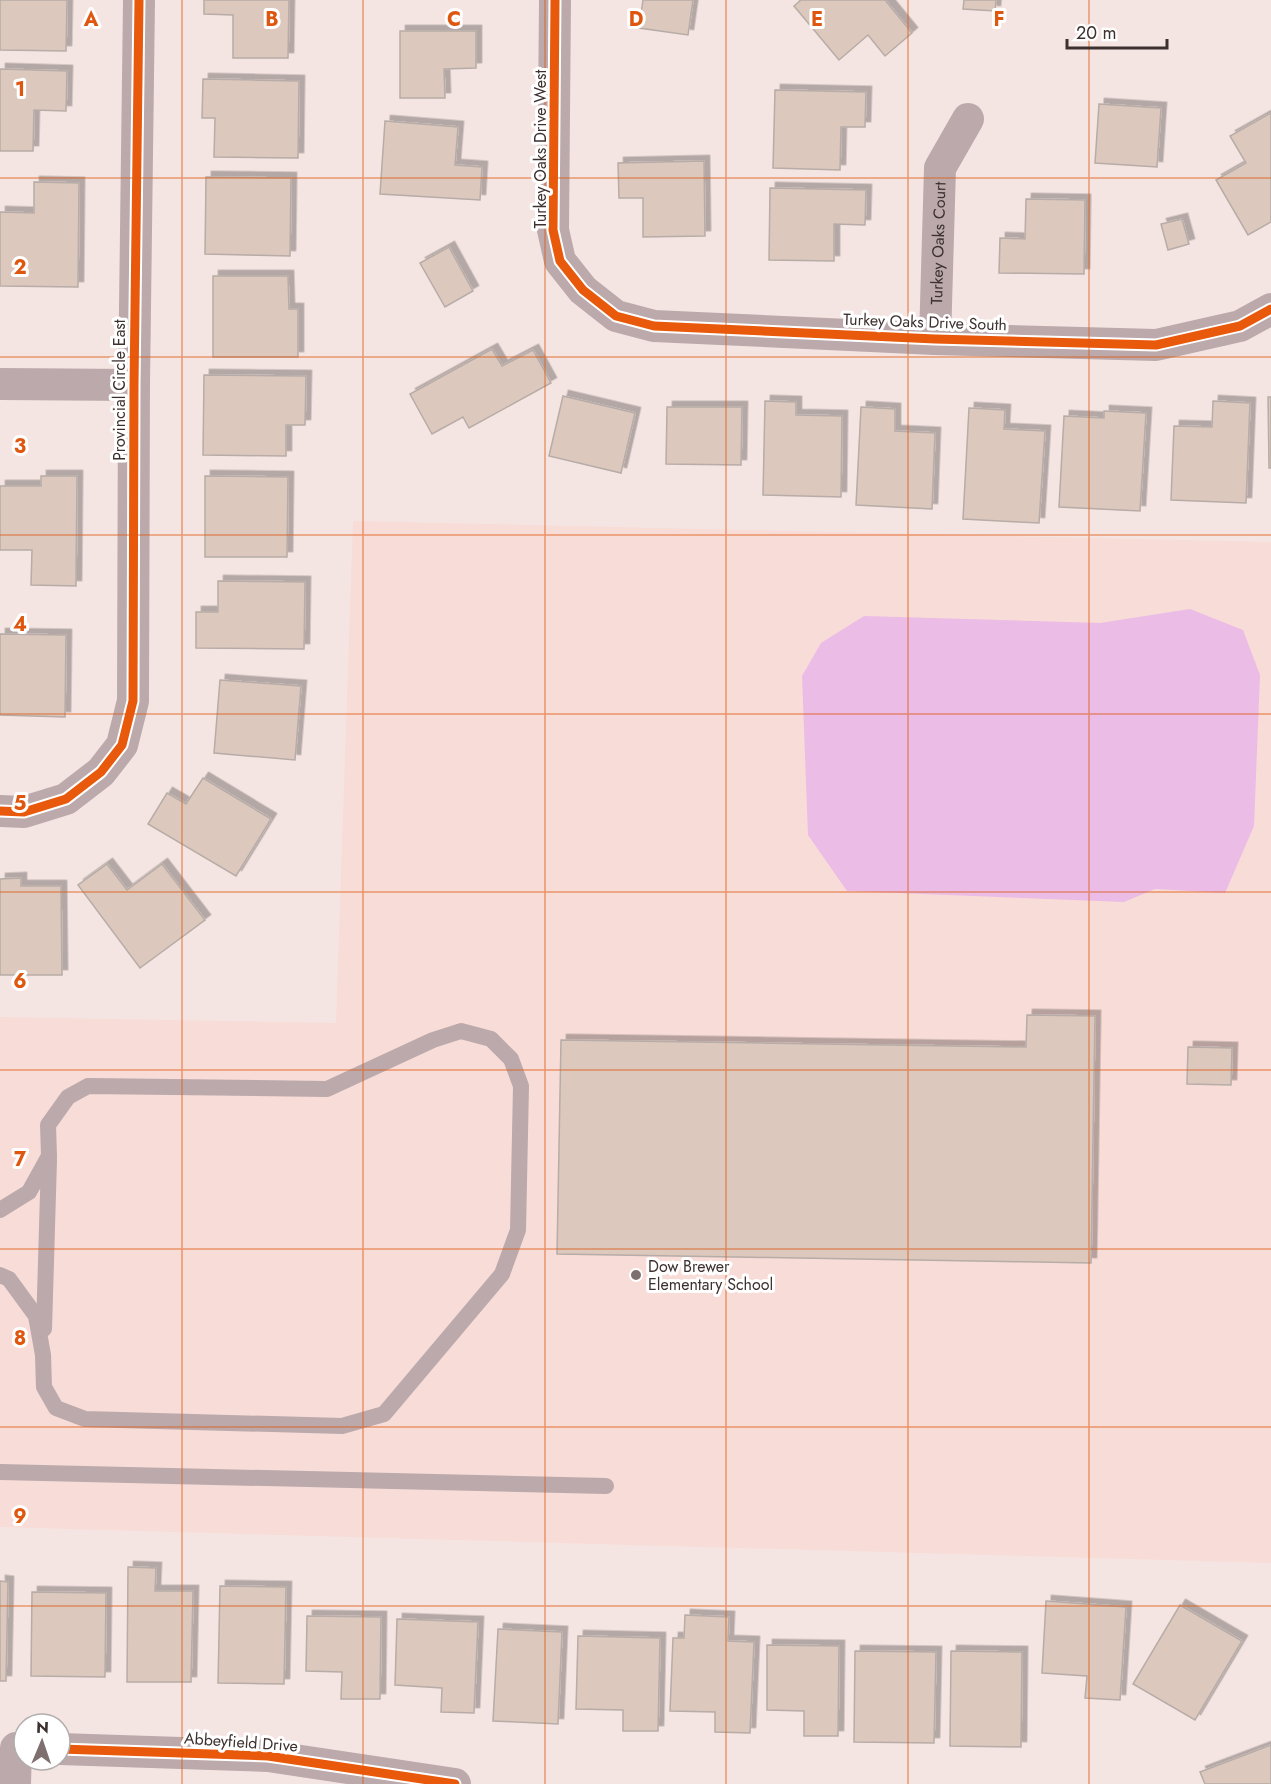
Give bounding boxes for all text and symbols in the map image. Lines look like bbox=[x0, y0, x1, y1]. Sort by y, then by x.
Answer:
text: A bbox=[83, 5, 99, 34]
text: B bbox=[265, 5, 279, 34]
text: C bbox=[447, 5, 461, 34]
text: D bbox=[629, 5, 643, 34]
text: E bbox=[811, 5, 823, 34]
text: F bbox=[993, 5, 1005, 34]
scale bar bbox=[1067, 12, 1168, 50]
text: 20 m bbox=[1076, 20, 1116, 46]
street label: Turkey Oaks Drive West bbox=[529, 69, 552, 228]
text: 1 bbox=[15, 75, 25, 104]
street label: Turkey Oaks Court bbox=[925, 181, 951, 305]
text: 2 bbox=[13, 253, 27, 282]
street label: Turkey Oaks Drive South bbox=[843, 308, 1007, 336]
street label: Provincial Circle East bbox=[108, 319, 131, 461]
text: 3 bbox=[14, 432, 26, 461]
text: 4 bbox=[13, 610, 27, 639]
text: 5 bbox=[14, 789, 27, 818]
text: 6 bbox=[13, 967, 27, 996]
text: 7 bbox=[14, 1145, 27, 1174]
place label: Dow Brewer Elementary School bbox=[648, 1255, 773, 1296]
marker: Dow Brewer Elementary School bbox=[629, 1268, 643, 1282]
text: 8 bbox=[14, 1324, 26, 1353]
text: 9 bbox=[13, 1502, 27, 1531]
north arrow bbox=[12, 1712, 72, 1772]
text: N bbox=[36, 1716, 49, 1739]
street label: Abbeyfield Drive bbox=[183, 1727, 299, 1757]

